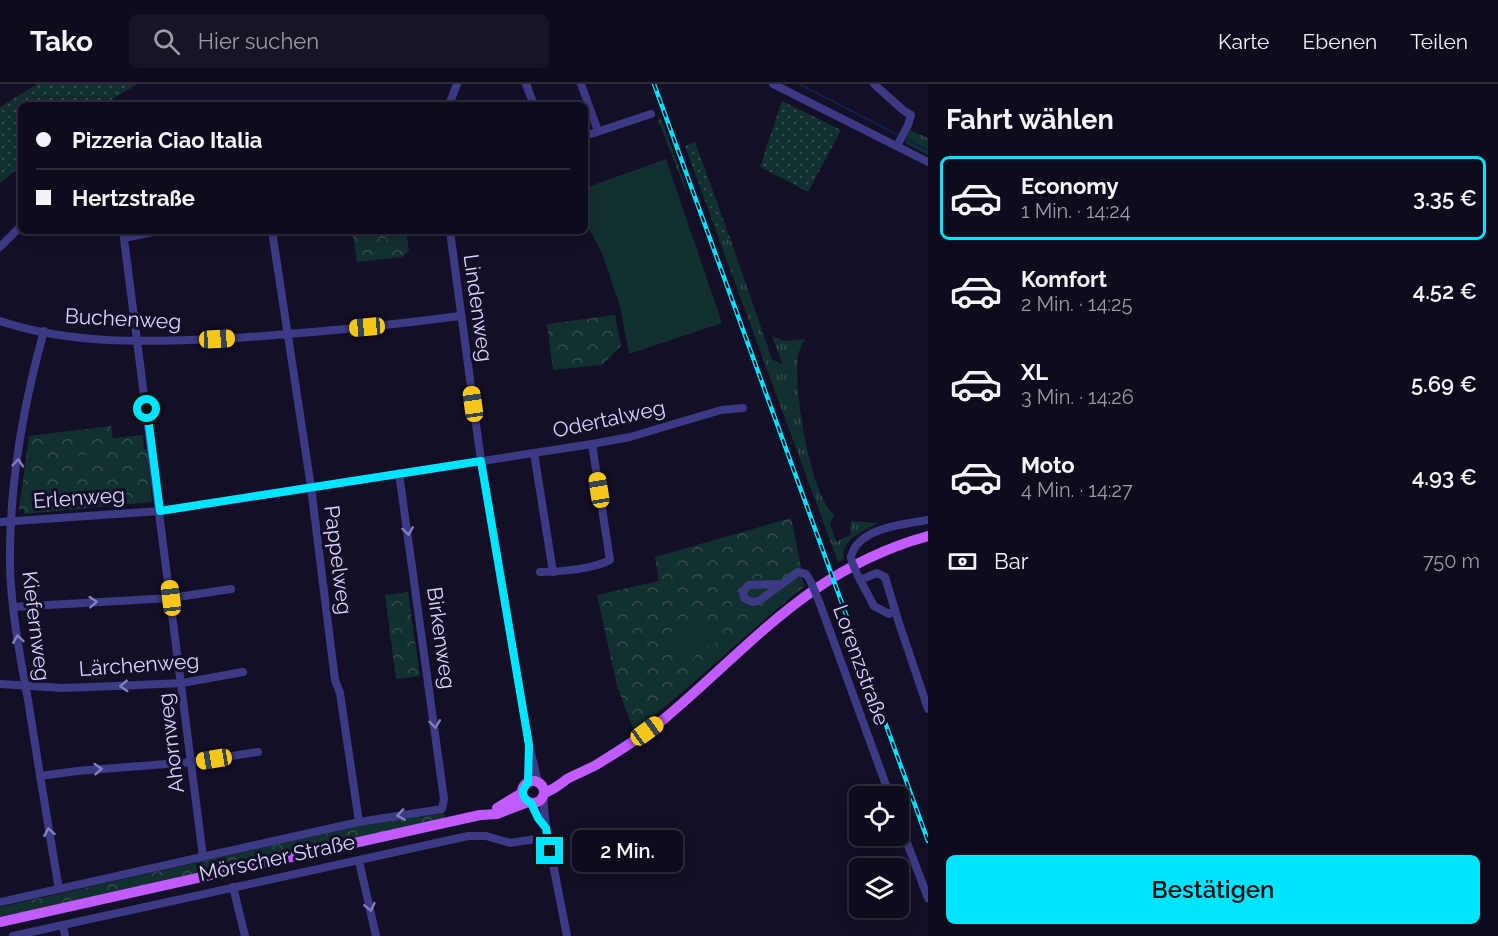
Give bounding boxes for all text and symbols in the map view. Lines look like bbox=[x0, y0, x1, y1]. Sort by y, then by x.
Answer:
search box bbox=[129, 14, 549, 68]
text: Tako bbox=[30, 25, 93, 58]
icon: search bbox=[150, 25, 183, 58]
text: Hier suchen bbox=[198, 28, 319, 54]
text: Karte bbox=[1218, 29, 1269, 54]
text: Ebenen bbox=[1302, 29, 1377, 54]
text: Teilen bbox=[1410, 29, 1468, 54]
text: Fahrt wählen bbox=[946, 104, 1114, 135]
text: Pizzeria Ciao Italia bbox=[72, 127, 262, 153]
icon: car bbox=[949, 171, 1003, 225]
text: Economy bbox=[1021, 173, 1119, 199]
text: Hertzstraße bbox=[72, 185, 195, 211]
text: 3.35 € bbox=[1413, 185, 1477, 211]
text: 1 Min. · 14:24 bbox=[1021, 199, 1131, 223]
street label: Lindenweg bbox=[459, 252, 498, 363]
icon: car bbox=[949, 264, 1003, 318]
text: Komfort bbox=[1021, 266, 1107, 292]
text: 4.52 € bbox=[1413, 278, 1477, 304]
text: 2 Min. · 14:25 bbox=[1021, 292, 1132, 316]
street label: Buchenweg bbox=[64, 303, 182, 334]
car bbox=[348, 316, 386, 338]
car bbox=[199, 329, 235, 349]
icon: car bbox=[949, 357, 1003, 411]
text: XL bbox=[1021, 359, 1048, 385]
text: 5.69 € bbox=[1411, 371, 1477, 397]
car bbox=[462, 385, 484, 423]
text: 3 Min. · 14:26 bbox=[1021, 385, 1134, 409]
street label: Odertalweg bbox=[550, 394, 667, 443]
route start bbox=[133, 395, 160, 422]
icon: car bbox=[949, 450, 1003, 504]
text: Moto bbox=[1021, 452, 1075, 478]
one-way arrow bbox=[11, 458, 24, 467]
text: 4.93 € bbox=[1412, 464, 1477, 490]
car bbox=[587, 471, 611, 509]
text: 4 Min. · 14:27 bbox=[1021, 478, 1133, 502]
street label: Erlenweg bbox=[32, 482, 126, 513]
street label: Pappelweg bbox=[319, 504, 358, 616]
one-way arrow bbox=[401, 526, 413, 535]
icon: cash bbox=[946, 545, 979, 578]
text: Bar bbox=[994, 548, 1028, 574]
text: 750 m bbox=[1423, 549, 1480, 573]
street label: Kiefernweg bbox=[17, 570, 56, 682]
car bbox=[160, 579, 182, 617]
street label: Birkenweg bbox=[422, 585, 461, 691]
one-way arrow bbox=[88, 596, 97, 609]
street label: Lorenzstraße bbox=[828, 601, 895, 728]
one-way arrow bbox=[13, 634, 25, 644]
street label: Lärchenweg bbox=[78, 648, 200, 681]
one-way arrow bbox=[119, 679, 128, 692]
street label: Ahornweg bbox=[152, 692, 189, 794]
car bbox=[627, 713, 667, 749]
one-way arrow bbox=[428, 719, 440, 728]
car bbox=[195, 747, 233, 771]
one-way arrow bbox=[93, 763, 102, 776]
map controls bbox=[849, 786, 909, 918]
button: locate bbox=[849, 786, 909, 846]
one-way arrow bbox=[396, 809, 405, 821]
one-way arrow bbox=[43, 827, 56, 837]
street label: Mörscher Straße bbox=[197, 829, 357, 886]
callout: 2 Min. bbox=[571, 830, 682, 872]
route end bbox=[536, 837, 563, 864]
text: 2 Min. bbox=[600, 839, 655, 863]
button: Bestätigen bbox=[946, 855, 1480, 924]
button: layers bbox=[849, 858, 909, 918]
one-way arrow bbox=[363, 901, 376, 911]

